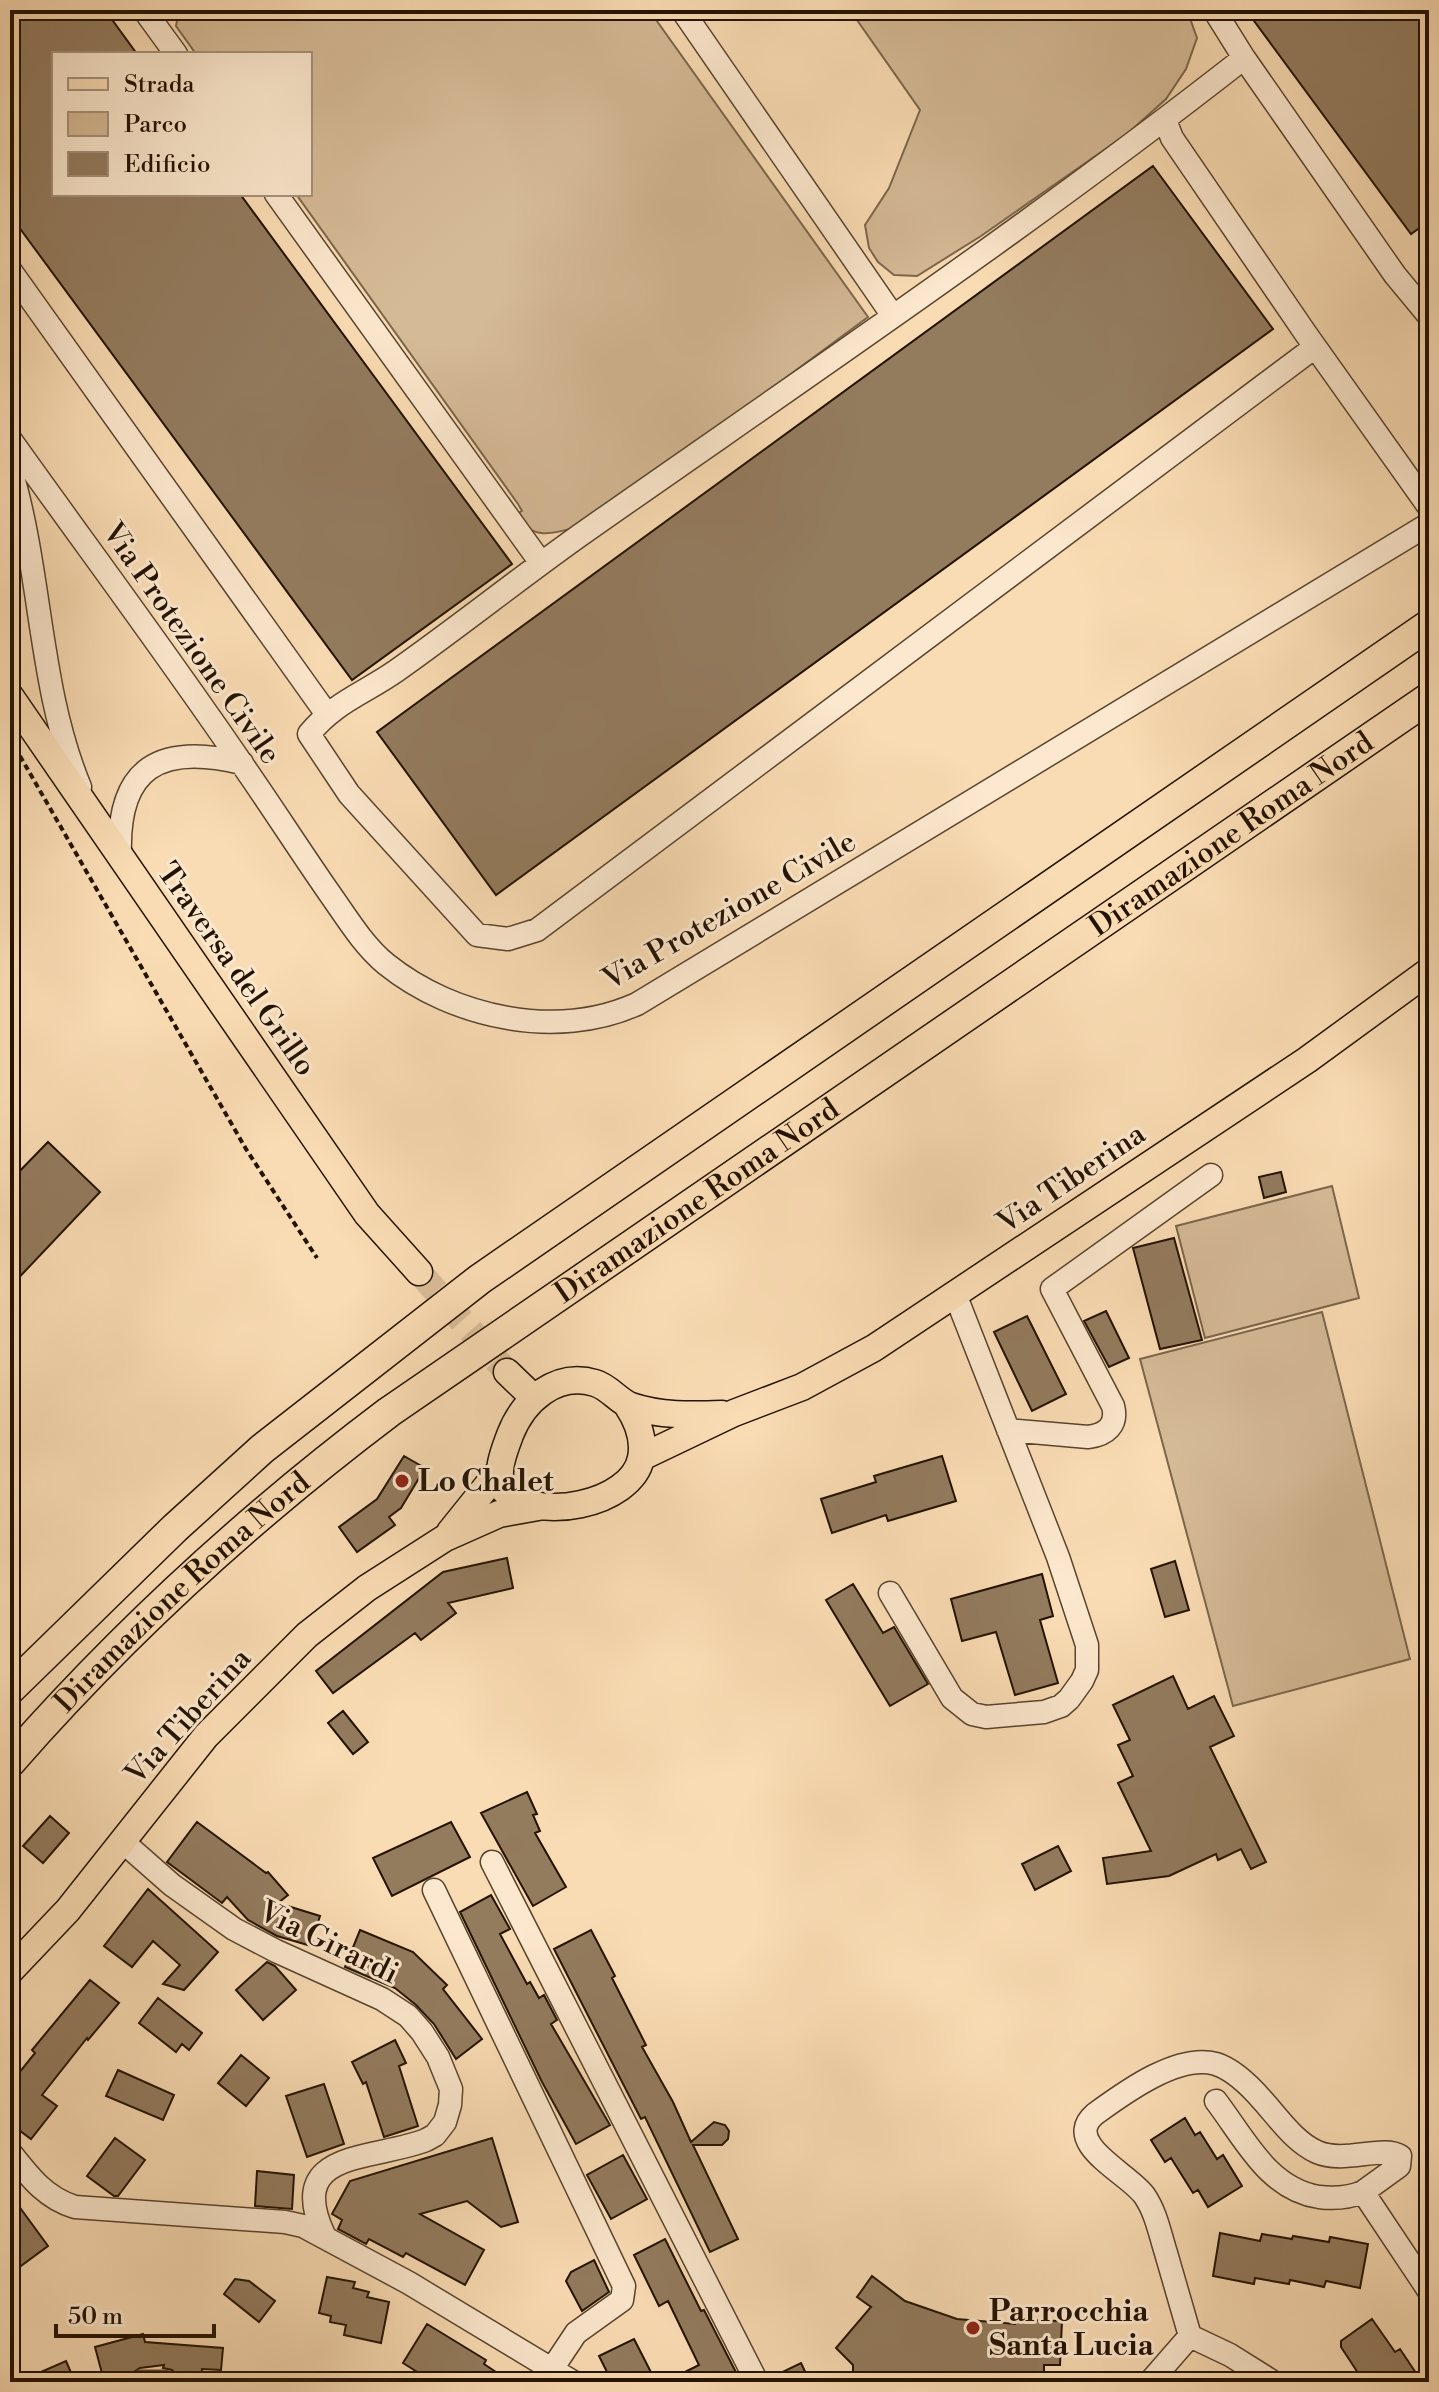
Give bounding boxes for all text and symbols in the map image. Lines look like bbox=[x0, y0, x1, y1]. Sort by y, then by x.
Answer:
legend bbox=[52, 52, 312, 196]
text: Strada bbox=[124, 70, 195, 100]
text: Parco bbox=[124, 110, 187, 140]
text: Edificio bbox=[124, 150, 210, 180]
street label: Via Protezione Civile bbox=[93, 515, 289, 772]
street label: Diramazione Roma Nord bbox=[1082, 724, 1381, 946]
street label: Via Protezione Civile bbox=[595, 823, 863, 999]
street label: Traversa del Grillo bbox=[148, 855, 324, 1084]
street label: Diramazione Roma Nord bbox=[548, 1091, 847, 1313]
street label: Via Tiberina bbox=[989, 1115, 1154, 1243]
place label: Lo Chalet bbox=[418, 1463, 554, 1501]
street label: Diramazione Roma Nord bbox=[46, 1464, 318, 1721]
marker: Lo Chalet bbox=[393, 1472, 411, 1490]
street label: Via Tiberina bbox=[117, 1640, 260, 1794]
street label: Via Girardi bbox=[252, 1892, 405, 1993]
scale bar bbox=[56, 2288, 214, 2338]
place label: Parrocchia Santa Lucia bbox=[989, 2293, 1155, 2365]
text: 50 m bbox=[68, 2302, 123, 2332]
marker: Parrocchia Santa Lucia bbox=[964, 2319, 982, 2337]

